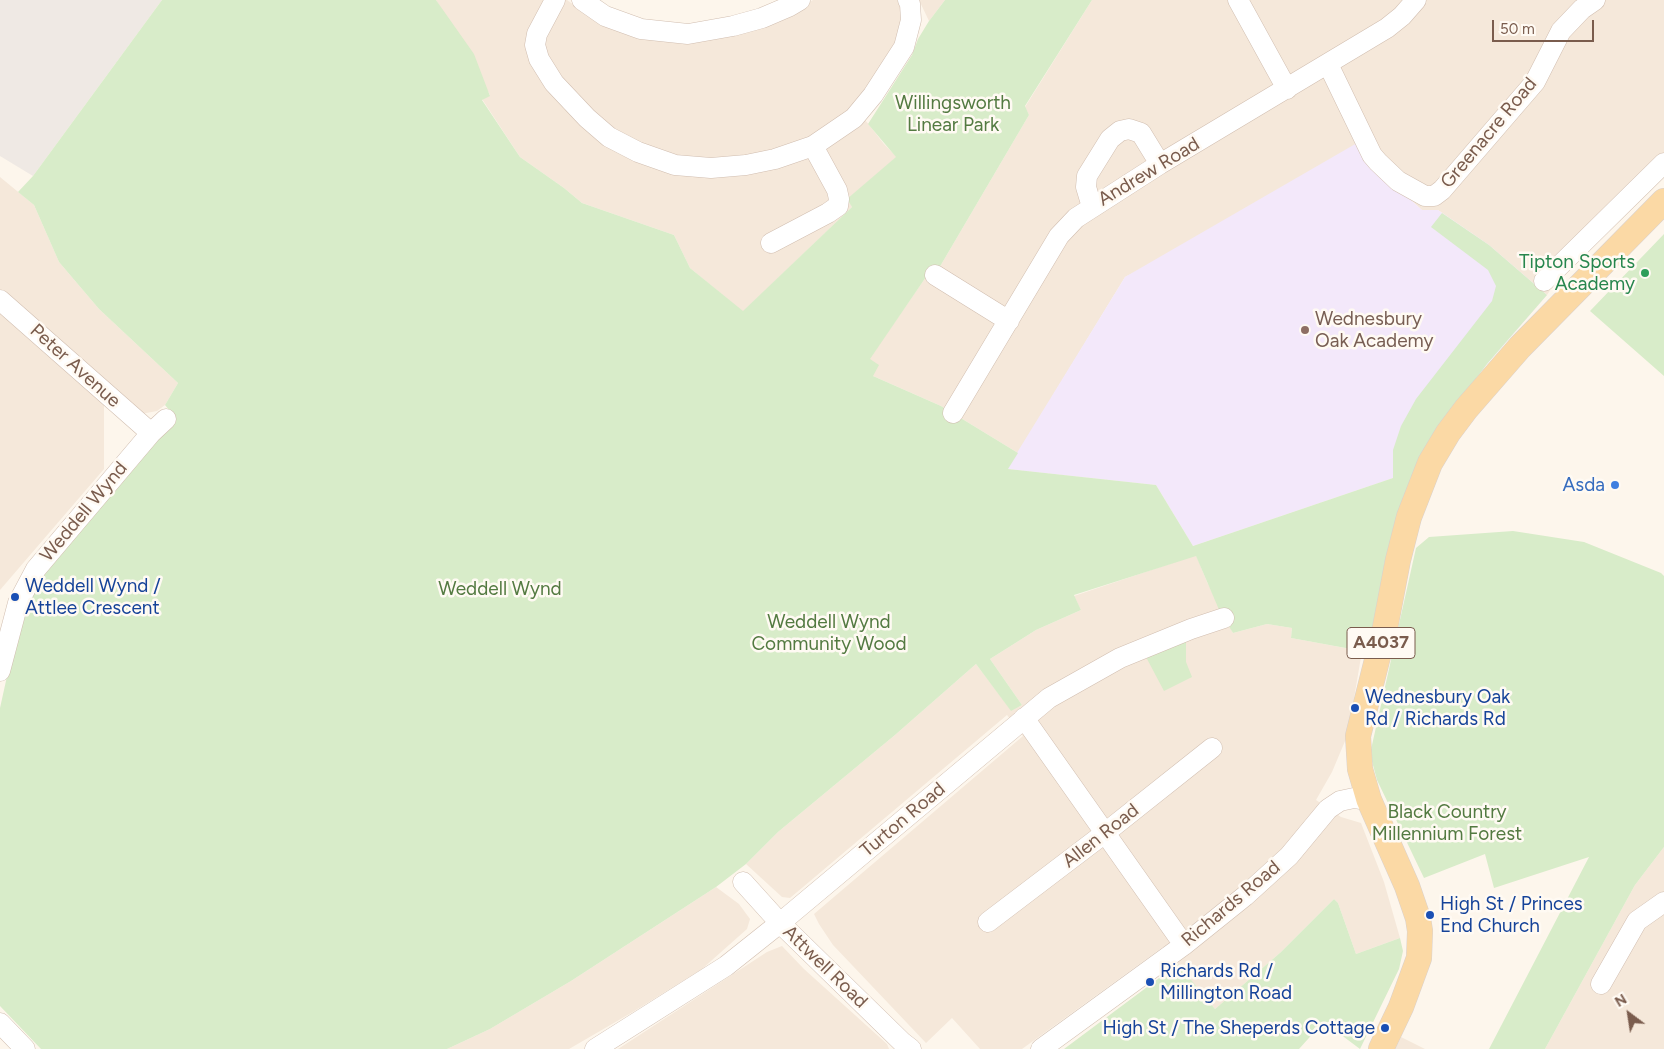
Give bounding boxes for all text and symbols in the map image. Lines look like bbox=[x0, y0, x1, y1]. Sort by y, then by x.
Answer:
scale bar bbox=[1494, 10, 1596, 42]
text: 50 m bbox=[1500, 20, 1535, 38]
street label: Greenacre Road bbox=[1436, 73, 1542, 193]
park label: Willingsworth Linear Park bbox=[895, 92, 1011, 136]
street label: Andrew Road bbox=[1094, 133, 1204, 211]
place label: Tipton Sports Academy bbox=[1519, 251, 1635, 295]
marker: Tipton Sports Academy bbox=[1639, 267, 1651, 279]
place label: Wednesbury Oak Academy bbox=[1315, 308, 1434, 352]
street label: Peter Avenue bbox=[25, 319, 125, 413]
marker: Wednesbury Oak Academy bbox=[1299, 324, 1311, 336]
street label: Weddell Wynd bbox=[36, 457, 132, 567]
place label: Asda bbox=[1562, 474, 1605, 496]
marker: Asda bbox=[1609, 479, 1621, 491]
place label: Weddell Wynd / Attlee Crescent bbox=[25, 575, 161, 619]
park label: Weddell Wynd bbox=[438, 578, 562, 600]
marker: Weddell Wynd / Attlee Crescent bbox=[9, 591, 21, 603]
park label: Weddell Wynd Community Wood bbox=[751, 611, 907, 655]
road number: A4037 bbox=[1347, 628, 1415, 658]
place label: Wednesbury Oak Rd / Richards Rd bbox=[1365, 686, 1510, 730]
marker: Wednesbury Oak Rd / Richards Rd bbox=[1349, 702, 1361, 714]
street label: Turton Road bbox=[856, 778, 950, 862]
street label: Allen Road bbox=[1058, 799, 1144, 873]
park label: Black Country Millennium Forest bbox=[1372, 801, 1522, 845]
street label: Richards Road bbox=[1177, 856, 1285, 952]
place label: High St / Princes End Church bbox=[1440, 893, 1583, 937]
marker: High St / Princes End Church bbox=[1424, 909, 1436, 921]
street label: Attwell Road bbox=[778, 921, 872, 1013]
place label: Richards Rd / Millington Road bbox=[1160, 960, 1292, 1004]
marker: Richards Rd / Millington Road bbox=[1144, 976, 1156, 988]
north arrow bbox=[1604, 989, 1654, 1039]
text: N bbox=[1612, 991, 1630, 1011]
place label: High St / The Sheperds Cottage bbox=[1102, 1017, 1375, 1039]
marker: High St / The Sheperds Cottage bbox=[1379, 1022, 1391, 1034]

